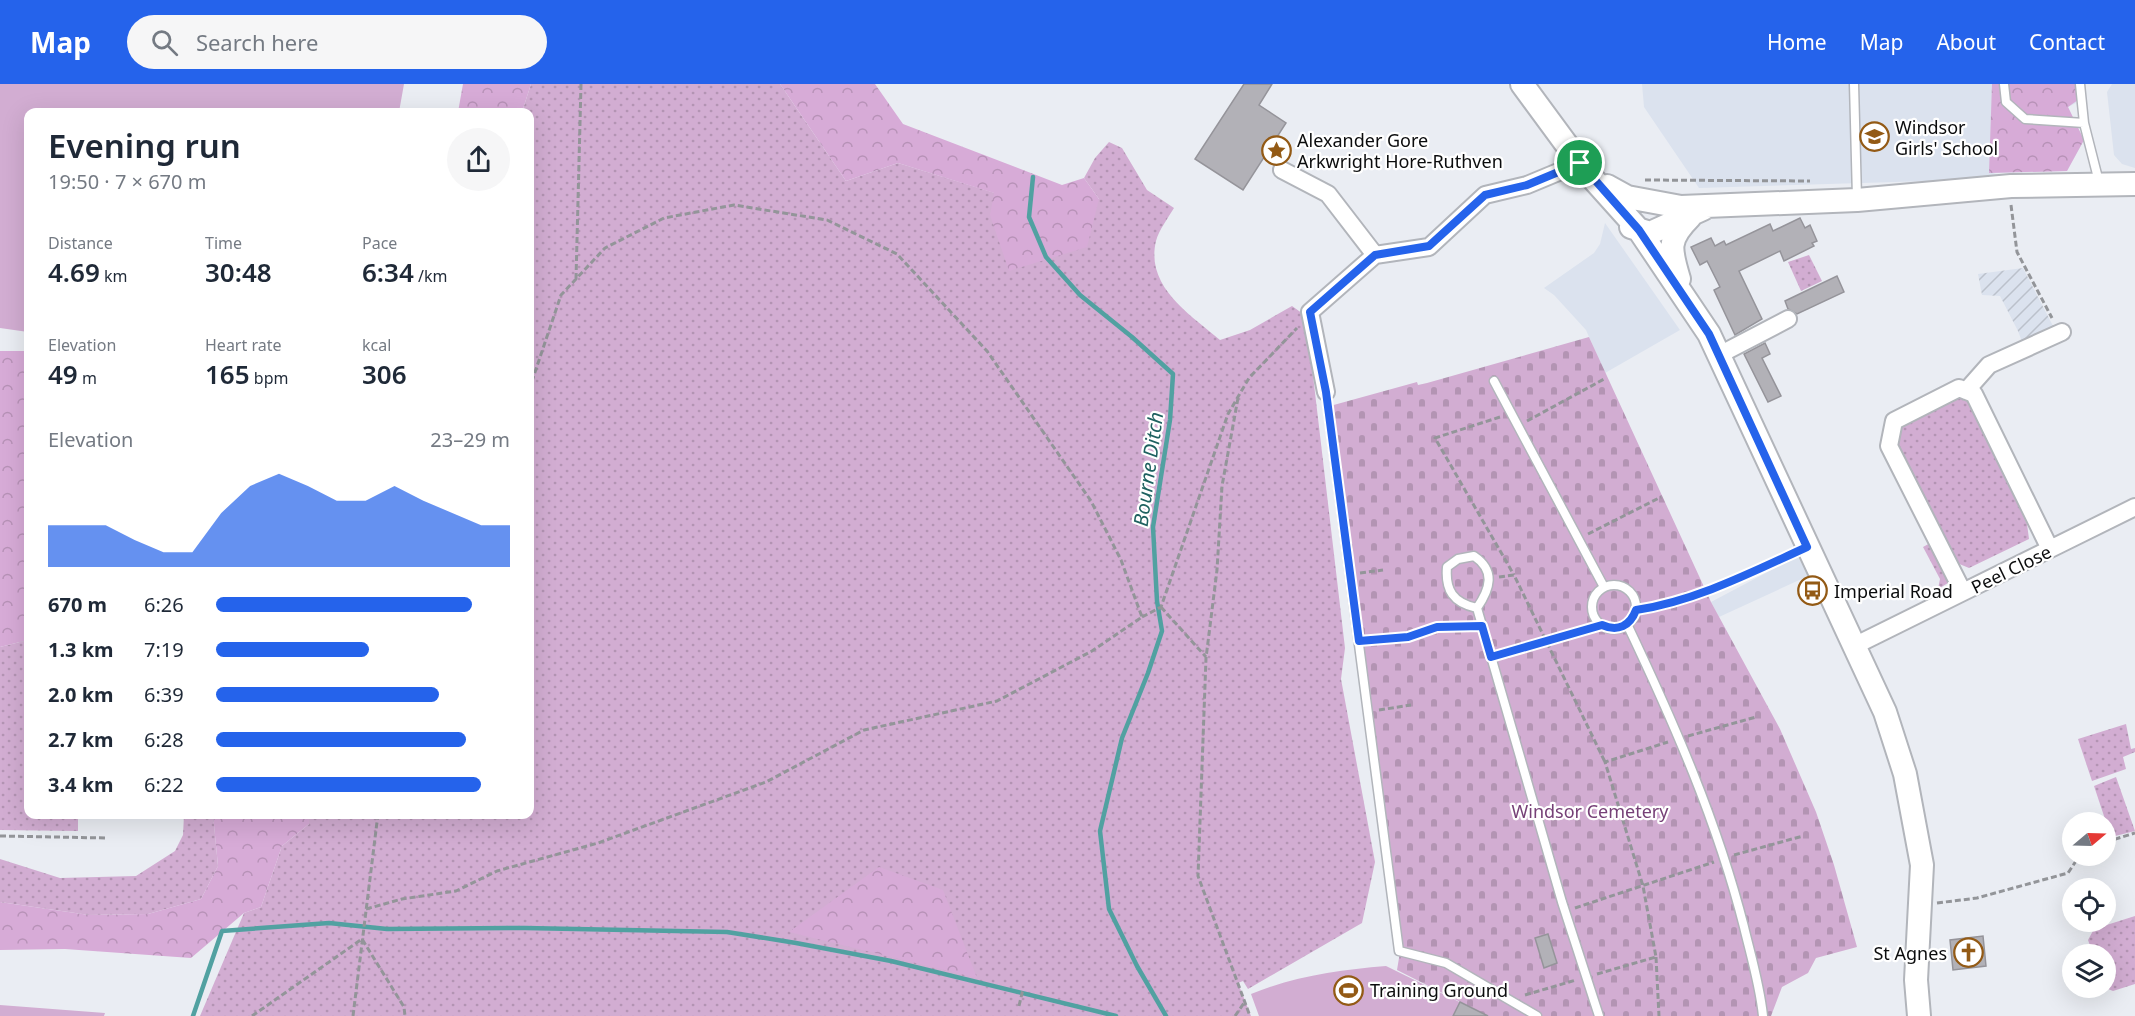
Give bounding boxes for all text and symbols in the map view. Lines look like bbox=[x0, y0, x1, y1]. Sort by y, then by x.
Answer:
search box bbox=[127, 15, 547, 69]
text: Map bbox=[30, 23, 91, 61]
icon: search bbox=[148, 26, 181, 59]
text: Search here bbox=[196, 27, 318, 57]
text: Home bbox=[1767, 28, 1827, 56]
text: Map bbox=[1860, 28, 1903, 56]
text: About bbox=[1936, 28, 1996, 56]
text: Contact bbox=[2029, 28, 2105, 56]
place label: Windsor Girls' School bbox=[1895, 115, 1998, 160]
school or university icon: Windsor Girls' School bbox=[1858, 121, 1890, 153]
text: Evening run bbox=[48, 123, 241, 168]
button: share bbox=[447, 128, 510, 191]
place label: Alexander Gore Arkwright Hore-Ruthven bbox=[1297, 128, 1503, 173]
place icon: Alexander Gore Arkwright Hore-Ruthven bbox=[1260, 134, 1292, 166]
pin bbox=[1554, 137, 1605, 188]
icon: arrive bbox=[1563, 146, 1596, 179]
text: 19:50 · 7 × 670 m bbox=[48, 168, 206, 195]
text: Distance bbox=[48, 232, 113, 254]
text: Time bbox=[205, 232, 242, 254]
text: Pace bbox=[362, 232, 397, 254]
text: 4.69 bbox=[48, 254, 100, 290]
text: 30:48 bbox=[205, 254, 272, 290]
text: 6:34 bbox=[362, 254, 414, 290]
text: km bbox=[100, 265, 127, 287]
text: /km bbox=[414, 265, 447, 287]
text: Elevation bbox=[48, 334, 116, 356]
text: Heart rate bbox=[205, 334, 281, 356]
text: kcal bbox=[362, 334, 391, 356]
text: 49 bbox=[48, 356, 78, 392]
text: 165 bbox=[205, 356, 250, 392]
text: 306 bbox=[362, 356, 407, 392]
text: m bbox=[78, 367, 97, 389]
text: bpm bbox=[250, 367, 288, 389]
water label: Bourne Ditch bbox=[1127, 410, 1169, 528]
text: Elevation bbox=[48, 426, 133, 453]
text: 23–29 m bbox=[430, 426, 510, 453]
street label: Peel Close bbox=[1967, 539, 2055, 599]
bus stop icon: Imperial Road bbox=[1797, 575, 1829, 607]
place label: Imperial Road bbox=[1834, 579, 1953, 603]
text: 670 m bbox=[48, 591, 107, 618]
text: 6:26 bbox=[144, 591, 184, 618]
text: 1.3 km bbox=[48, 636, 114, 663]
text: 7:19 bbox=[144, 636, 184, 663]
text: 2.0 km bbox=[48, 681, 114, 708]
text: 6:39 bbox=[144, 681, 184, 708]
text: 2.7 km bbox=[48, 726, 114, 753]
text: 6:28 bbox=[144, 726, 184, 753]
text: 3.4 km bbox=[48, 771, 114, 798]
text: 6:22 bbox=[144, 771, 184, 798]
park label: Windsor Cemetery bbox=[1512, 799, 1669, 823]
north arrow bbox=[2062, 812, 2116, 866]
map controls bbox=[2062, 812, 2116, 998]
button: locate bbox=[2062, 878, 2116, 932]
church icon: St Agnes bbox=[1952, 937, 1984, 969]
place label: St Agnes bbox=[1873, 941, 1947, 965]
button: layers bbox=[2062, 944, 2116, 998]
sports icon: Training Ground bbox=[1333, 974, 1365, 1006]
place label: Training Ground bbox=[1370, 978, 1508, 1002]

